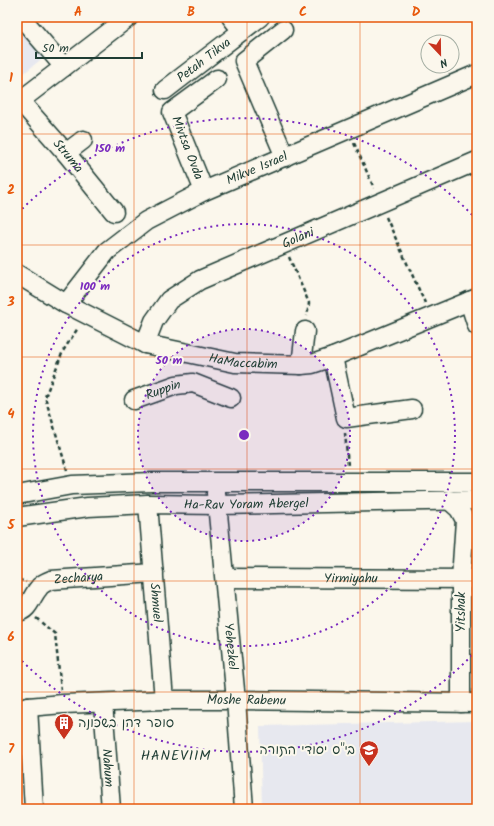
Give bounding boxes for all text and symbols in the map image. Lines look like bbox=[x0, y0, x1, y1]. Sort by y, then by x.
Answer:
text: A bbox=[74, 2, 82, 23]
text: B bbox=[187, 2, 195, 23]
text: C bbox=[299, 2, 307, 23]
text: D bbox=[412, 2, 421, 23]
street label: Petah Tikva bbox=[172, 32, 236, 88]
scale bar bbox=[36, 34, 142, 60]
north arrow bbox=[420, 34, 460, 74]
text: 50 m bbox=[42, 39, 69, 58]
text: N bbox=[437, 53, 450, 72]
text: 1 bbox=[9, 68, 13, 89]
street label: Mivtsa Ovda bbox=[165, 113, 209, 183]
street label: Struma bbox=[48, 134, 89, 178]
text: 150 m bbox=[95, 139, 125, 158]
street label: Mikve Israel bbox=[223, 146, 291, 191]
text: 2 bbox=[7, 180, 15, 201]
street label: Golani bbox=[279, 221, 318, 254]
text: 100 m bbox=[80, 277, 110, 296]
text: 3 bbox=[6, 292, 15, 313]
street label: HaMaccabim bbox=[207, 347, 278, 375]
text: 50 m bbox=[155, 351, 183, 370]
street label: Ruppin bbox=[143, 374, 182, 406]
text: 4 bbox=[7, 404, 15, 425]
centre of rings bbox=[237, 428, 251, 442]
street label: Ha-Rav Yoram Abergel bbox=[184, 493, 309, 516]
text: 5 bbox=[7, 515, 16, 536]
street label: Zecharya bbox=[53, 566, 104, 590]
street label: Yirmiyahu bbox=[324, 568, 379, 589]
street label: Shmuel bbox=[144, 582, 168, 623]
street label: Yitshak bbox=[451, 591, 472, 632]
street label: Yehezkel bbox=[218, 622, 244, 671]
text: 6 bbox=[7, 627, 15, 648]
street label: Moshe Rabenu bbox=[207, 689, 287, 711]
building icon: סופר דהן בשכונה bbox=[53, 712, 75, 740]
place label: סופר דהן בשכונה bbox=[78, 713, 174, 734]
text: 7 bbox=[8, 739, 15, 760]
school or university icon: בי"ס יסודי התורה bbox=[358, 739, 380, 767]
place label: בי"ס יסודי התורה bbox=[259, 740, 355, 761]
district label: HANEVIIM bbox=[141, 745, 211, 767]
street label: Nahum bbox=[96, 748, 120, 788]

